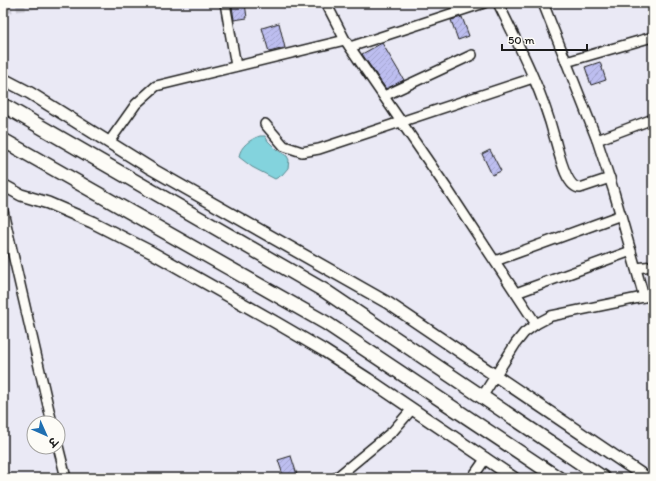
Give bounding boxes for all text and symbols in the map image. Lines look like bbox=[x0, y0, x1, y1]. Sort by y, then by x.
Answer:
scale bar bbox=[502, 26, 587, 52]
text: 50 m bbox=[508, 33, 534, 47]
north arrow bbox=[26, 415, 66, 455]
text: उ bbox=[44, 434, 61, 450]

